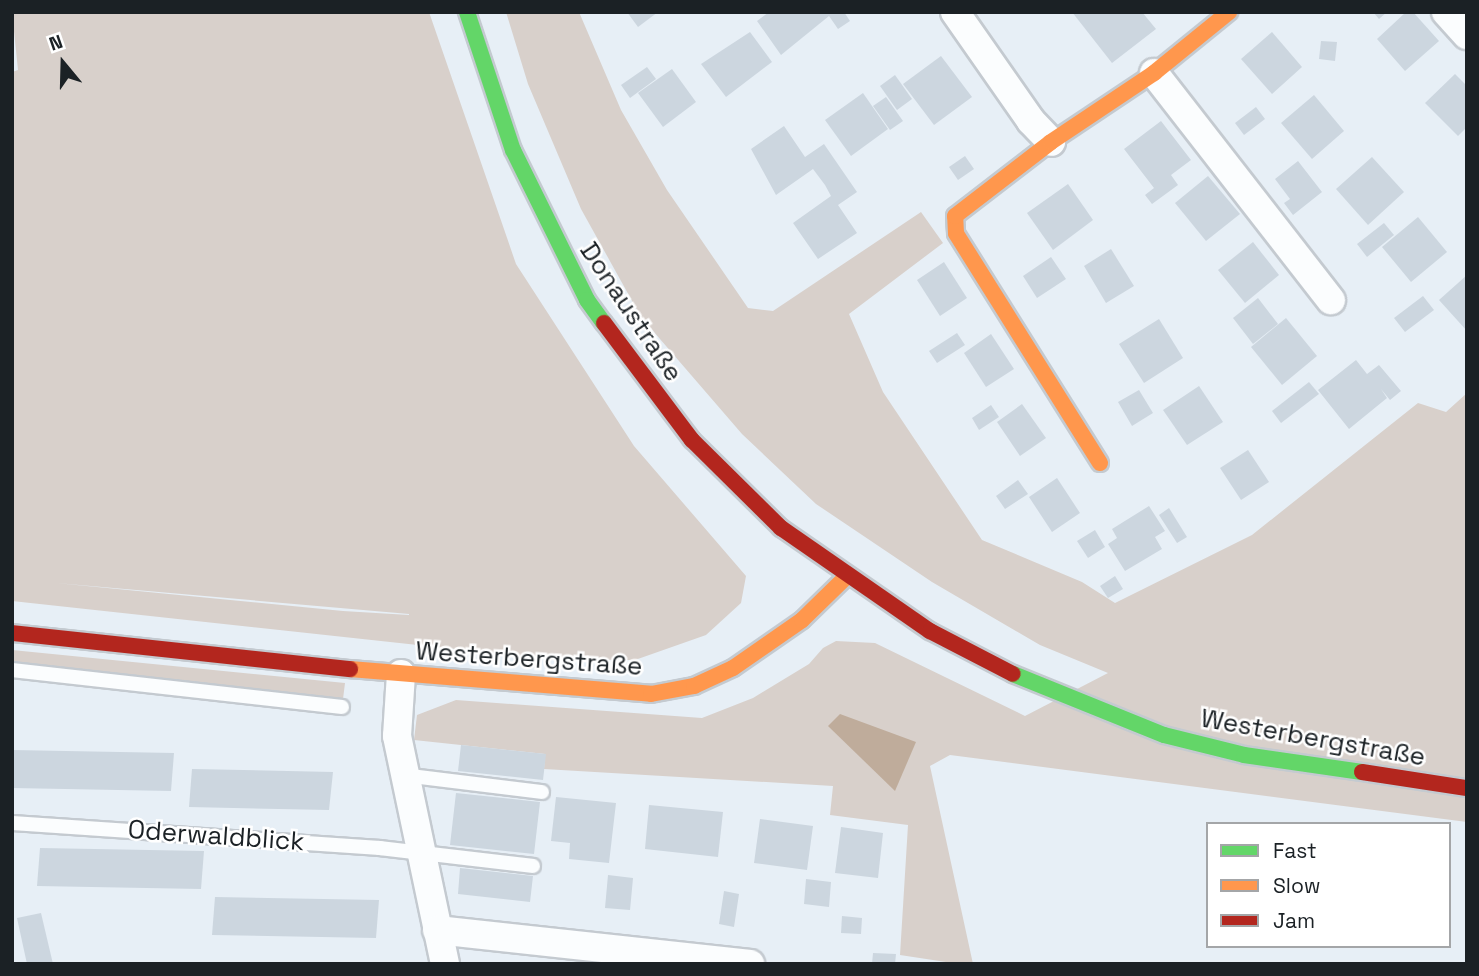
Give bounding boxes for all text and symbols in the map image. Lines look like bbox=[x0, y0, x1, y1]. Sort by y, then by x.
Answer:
north arrow bbox=[28, 28, 98, 98]
text: N bbox=[46, 29, 66, 57]
street label: Donaustraße bbox=[573, 236, 689, 388]
street label: Westerbergstraße bbox=[414, 636, 644, 682]
street label: Westerbergstraße bbox=[1198, 703, 1428, 773]
street label: Oderwaldblick bbox=[127, 814, 305, 858]
legend bbox=[1206, 822, 1451, 948]
text: Fast bbox=[1273, 837, 1317, 864]
text: Slow bbox=[1273, 872, 1321, 899]
text: Jam bbox=[1273, 907, 1315, 934]

